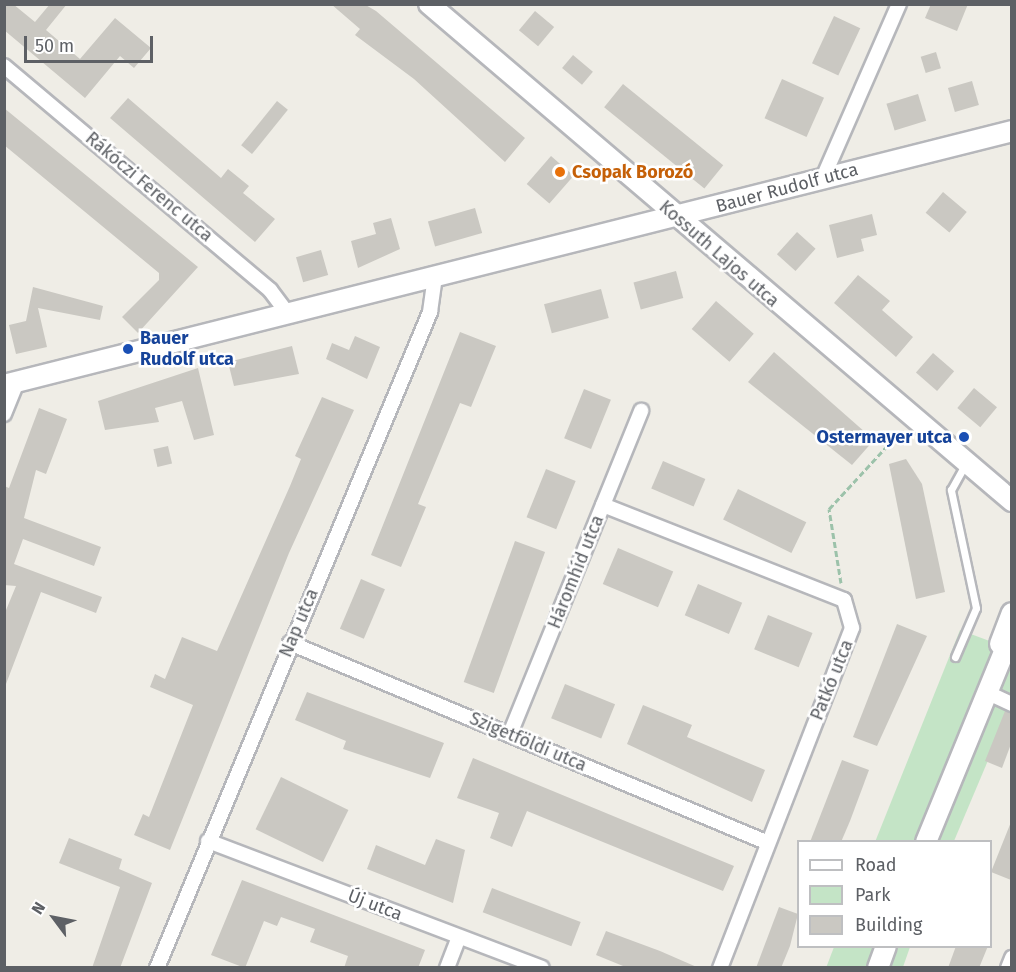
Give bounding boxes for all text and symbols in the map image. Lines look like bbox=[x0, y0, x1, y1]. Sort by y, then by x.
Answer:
scale bar bbox=[27, 24, 156, 62]
text: 50 m bbox=[35, 35, 74, 57]
street label: Rákóczi Ferenc utca bbox=[81, 127, 217, 247]
street label: Bauer Rudolf utca bbox=[714, 159, 860, 217]
place label: Csopak Borozó bbox=[572, 161, 693, 183]
marker: Csopak Borozó bbox=[553, 165, 567, 179]
street label: Kossuth Lajos utca bbox=[655, 196, 783, 312]
place label: Bauer Rudolf utca bbox=[140, 328, 234, 370]
marker: Bauer Rudolf utca bbox=[121, 342, 135, 356]
place label: Ostermayer utca bbox=[816, 426, 952, 448]
marker: Ostermayer utca bbox=[957, 430, 971, 444]
street label: Háromhíd utca bbox=[543, 512, 609, 632]
street label: Nap utca bbox=[275, 585, 323, 661]
street label: Patkó utca bbox=[806, 637, 858, 723]
street label: Szigetföldi utca bbox=[466, 708, 590, 776]
legend bbox=[797, 840, 992, 948]
text: Road bbox=[855, 854, 897, 876]
text: Park bbox=[855, 884, 890, 906]
street label: Új utca bbox=[345, 885, 405, 925]
north arrow bbox=[24, 888, 84, 948]
text: N bbox=[27, 899, 49, 918]
text: Building bbox=[855, 914, 922, 936]

